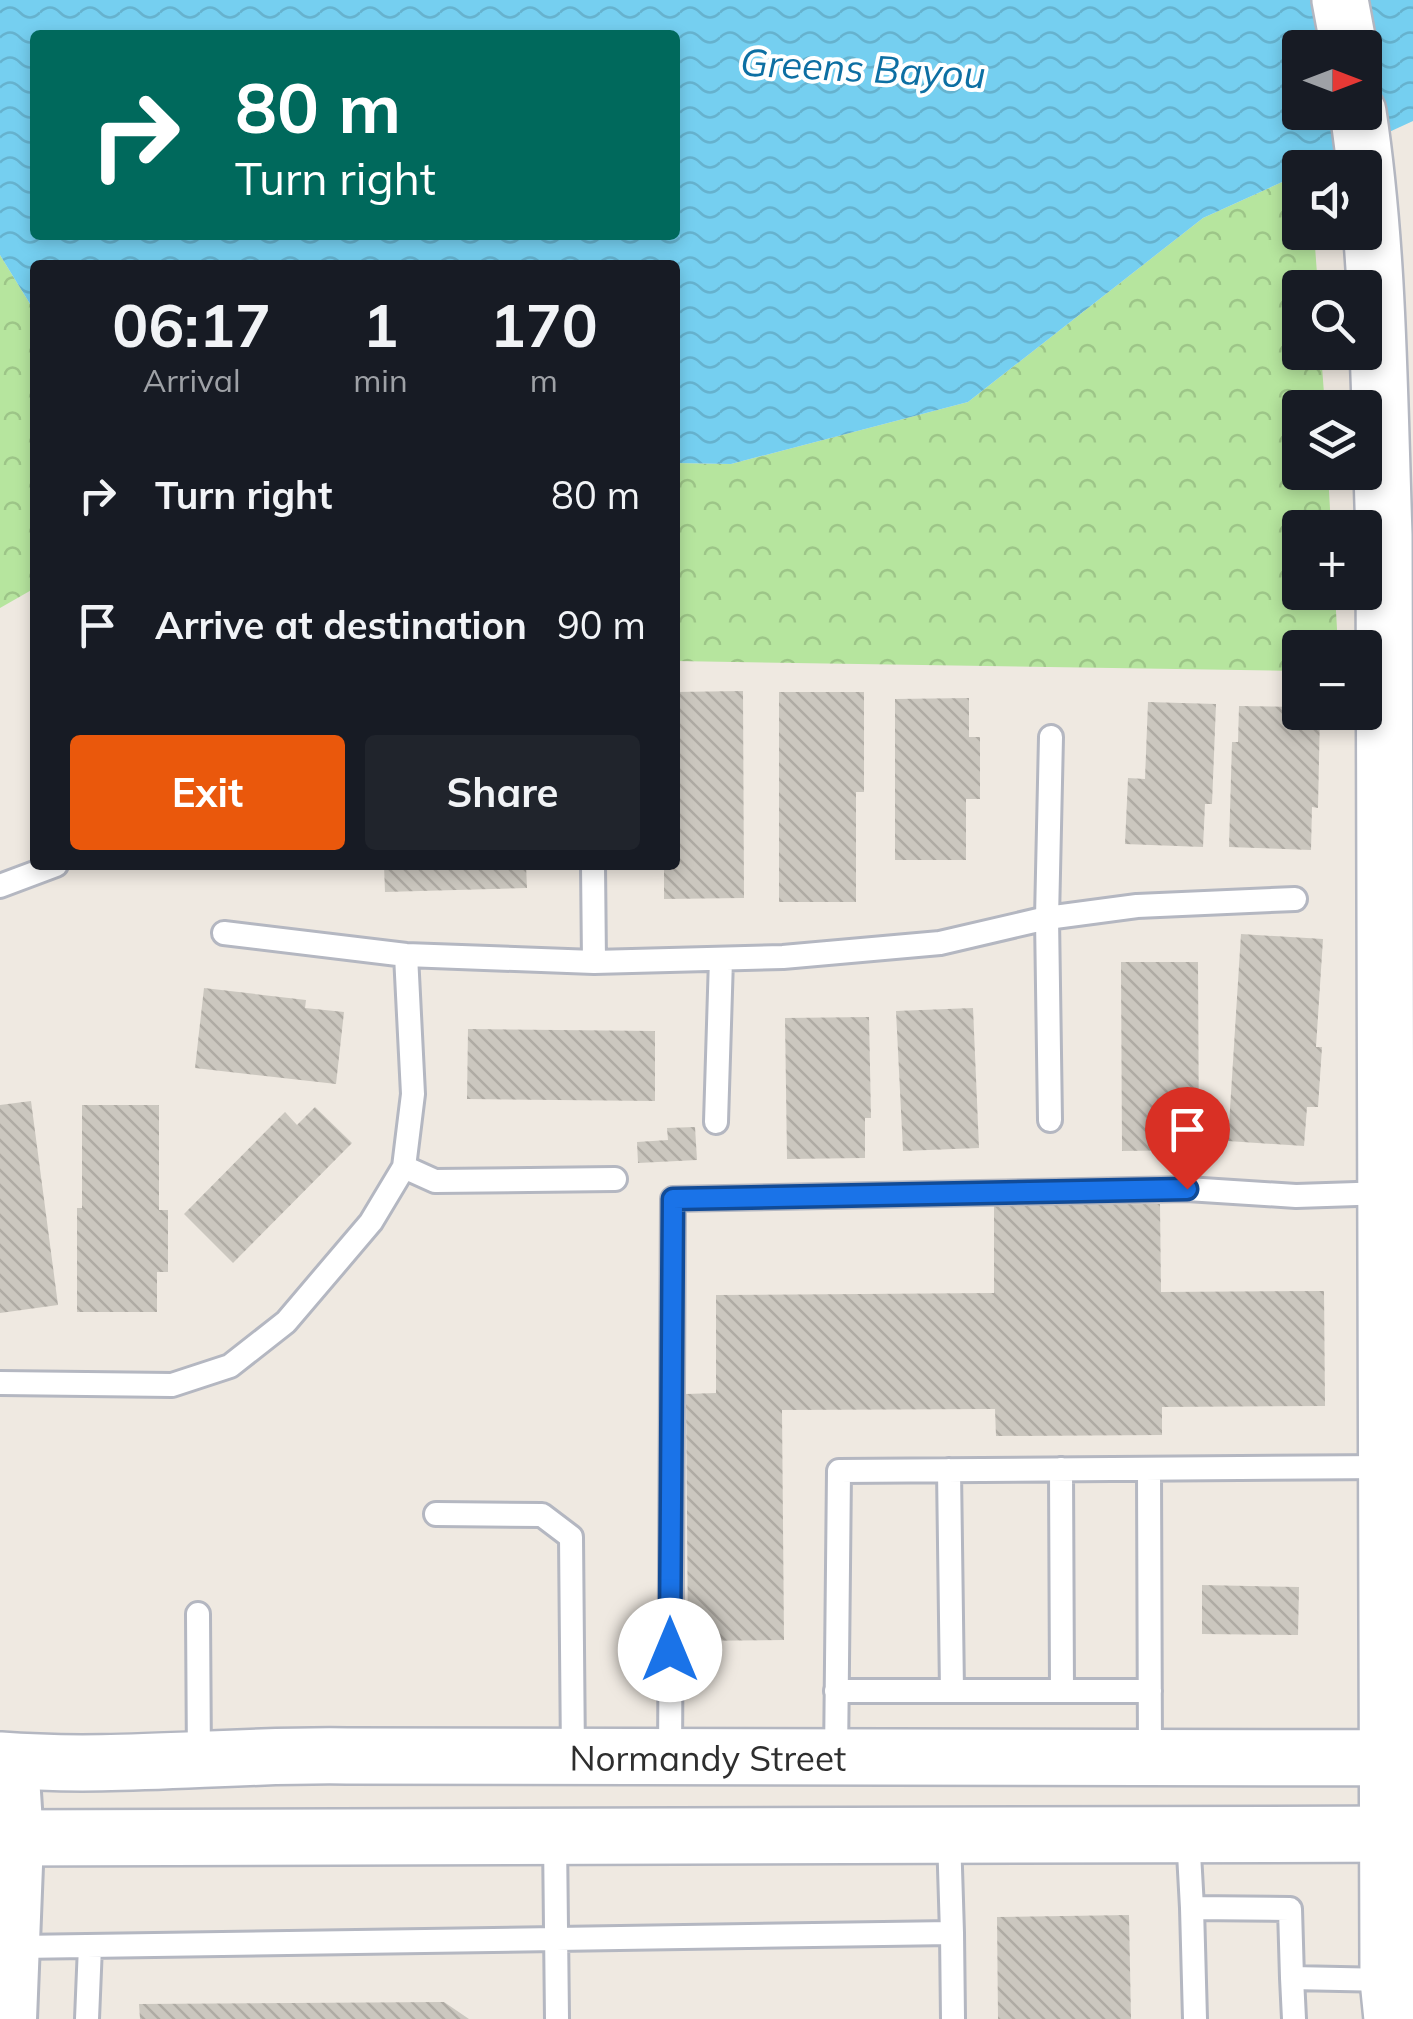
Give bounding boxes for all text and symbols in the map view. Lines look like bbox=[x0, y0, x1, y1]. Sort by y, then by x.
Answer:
north arrow bbox=[1282, 30, 1382, 130]
map controls bbox=[1282, 30, 1382, 730]
water label: Greens Bayou bbox=[739, 38, 987, 98]
text: 80 m bbox=[235, 63, 401, 151]
icon: right bbox=[70, 70, 200, 200]
text: Turn right bbox=[235, 150, 436, 206]
button: sound bbox=[1282, 150, 1382, 250]
button: search bbox=[1282, 270, 1382, 370]
text: 06:17 bbox=[112, 287, 271, 362]
text: 1 bbox=[362, 287, 398, 362]
text: 170 bbox=[490, 287, 598, 362]
text: Arrival bbox=[143, 360, 241, 400]
text: min bbox=[353, 360, 408, 400]
text: m bbox=[530, 360, 558, 400]
button: layers bbox=[1282, 390, 1382, 490]
icon: right bbox=[70, 468, 125, 523]
text: Turn right bbox=[155, 471, 332, 519]
text: 80 m bbox=[551, 471, 640, 519]
button: + bbox=[1282, 510, 1382, 610]
icon: arrive bbox=[70, 598, 125, 653]
text: Arrive at destination bbox=[155, 601, 527, 649]
text: 90 m bbox=[557, 601, 646, 649]
button: − bbox=[1282, 630, 1382, 730]
button: Exit bbox=[70, 735, 345, 850]
button: Share bbox=[365, 735, 640, 850]
pin bbox=[1145, 1087, 1230, 1190]
icon: arrive bbox=[1160, 1102, 1215, 1157]
position arrow bbox=[618, 1598, 722, 1702]
street label: Normandy Street bbox=[569, 1736, 846, 1780]

